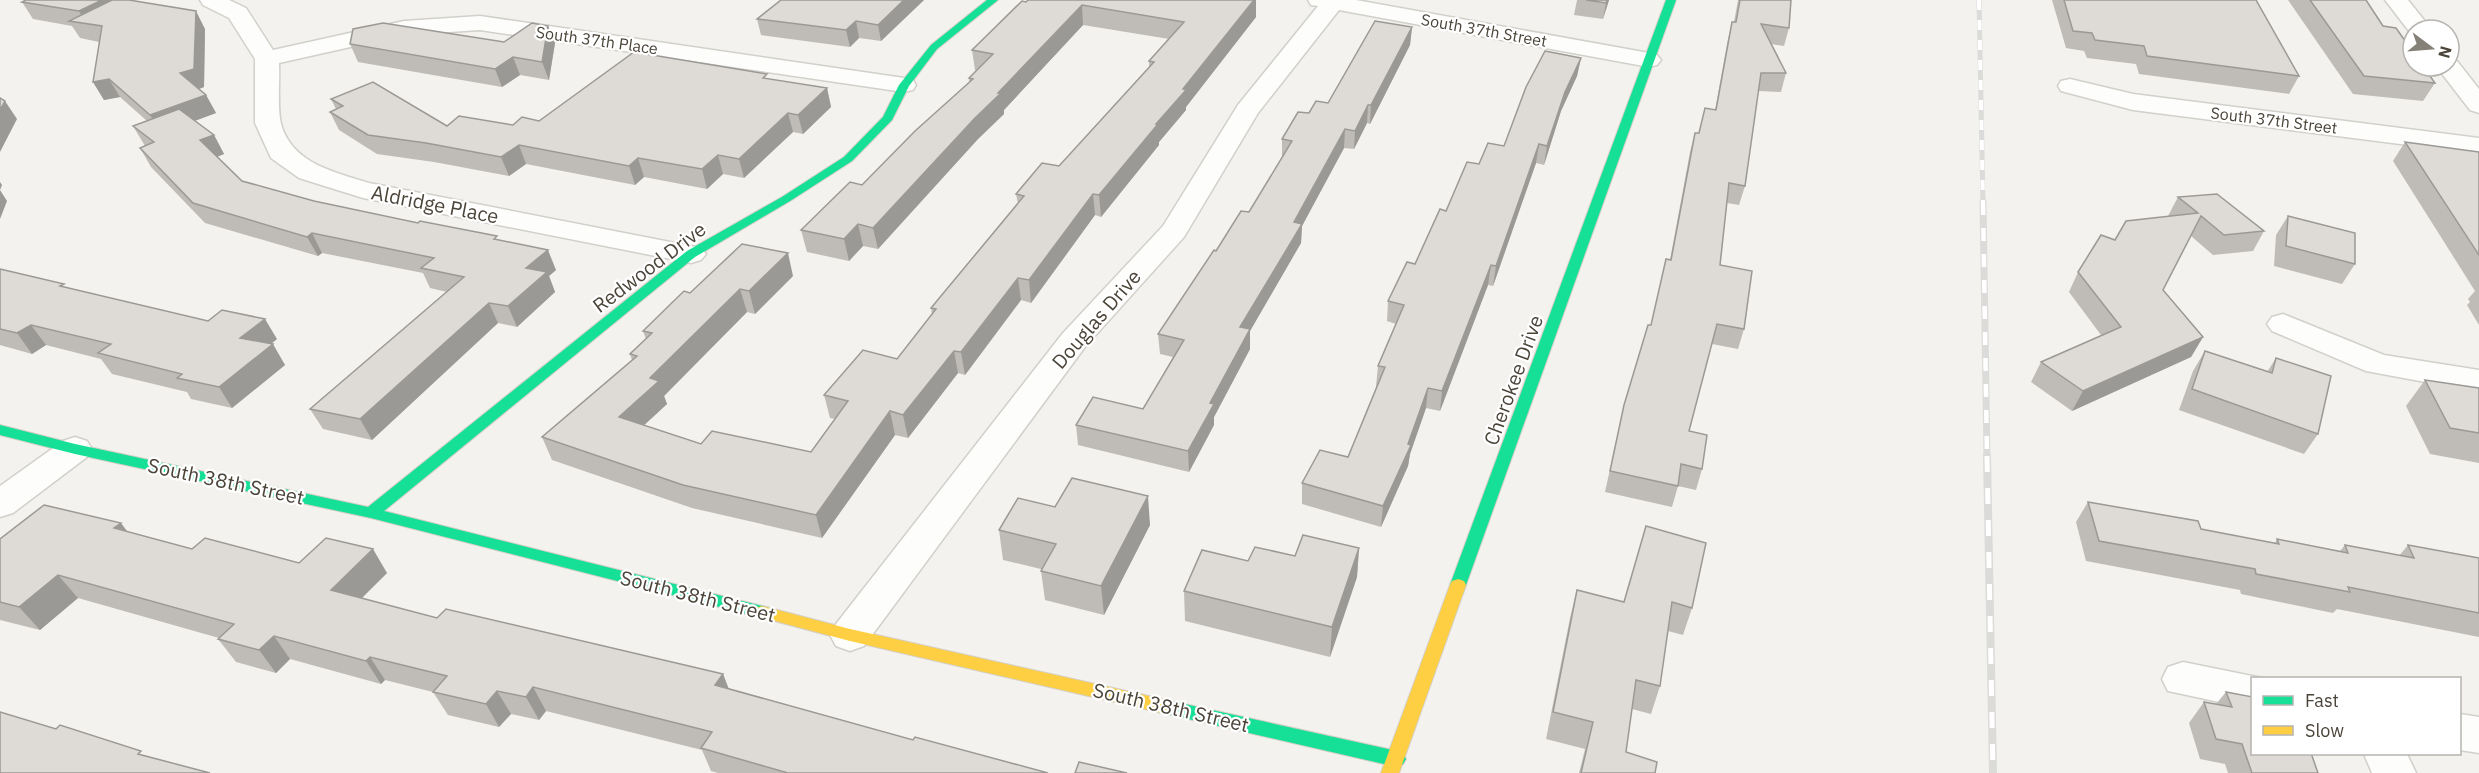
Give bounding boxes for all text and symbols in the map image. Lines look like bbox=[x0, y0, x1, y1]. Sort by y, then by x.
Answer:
street label: South 37th Street bbox=[1420, 9, 1548, 51]
north arrow bbox=[2401, 18, 2461, 78]
street label: South 37th Place bbox=[535, 22, 659, 58]
text: N bbox=[2434, 44, 2457, 60]
street label: South 37th Street bbox=[2210, 102, 2338, 138]
street label: Aldridge Place bbox=[369, 178, 501, 230]
street label: Redwood Drive bbox=[587, 215, 711, 319]
street label: Douglas Drive bbox=[1045, 264, 1147, 374]
street label: Cherokee Drive bbox=[1477, 311, 1549, 449]
street label: South 38th Street bbox=[145, 451, 307, 511]
street label: South 38th Street bbox=[617, 564, 779, 628]
street label: South 38th Street bbox=[1090, 676, 1252, 738]
legend bbox=[2251, 677, 2461, 755]
text: Fast bbox=[2305, 689, 2339, 712]
text: Slow bbox=[2305, 719, 2344, 742]

